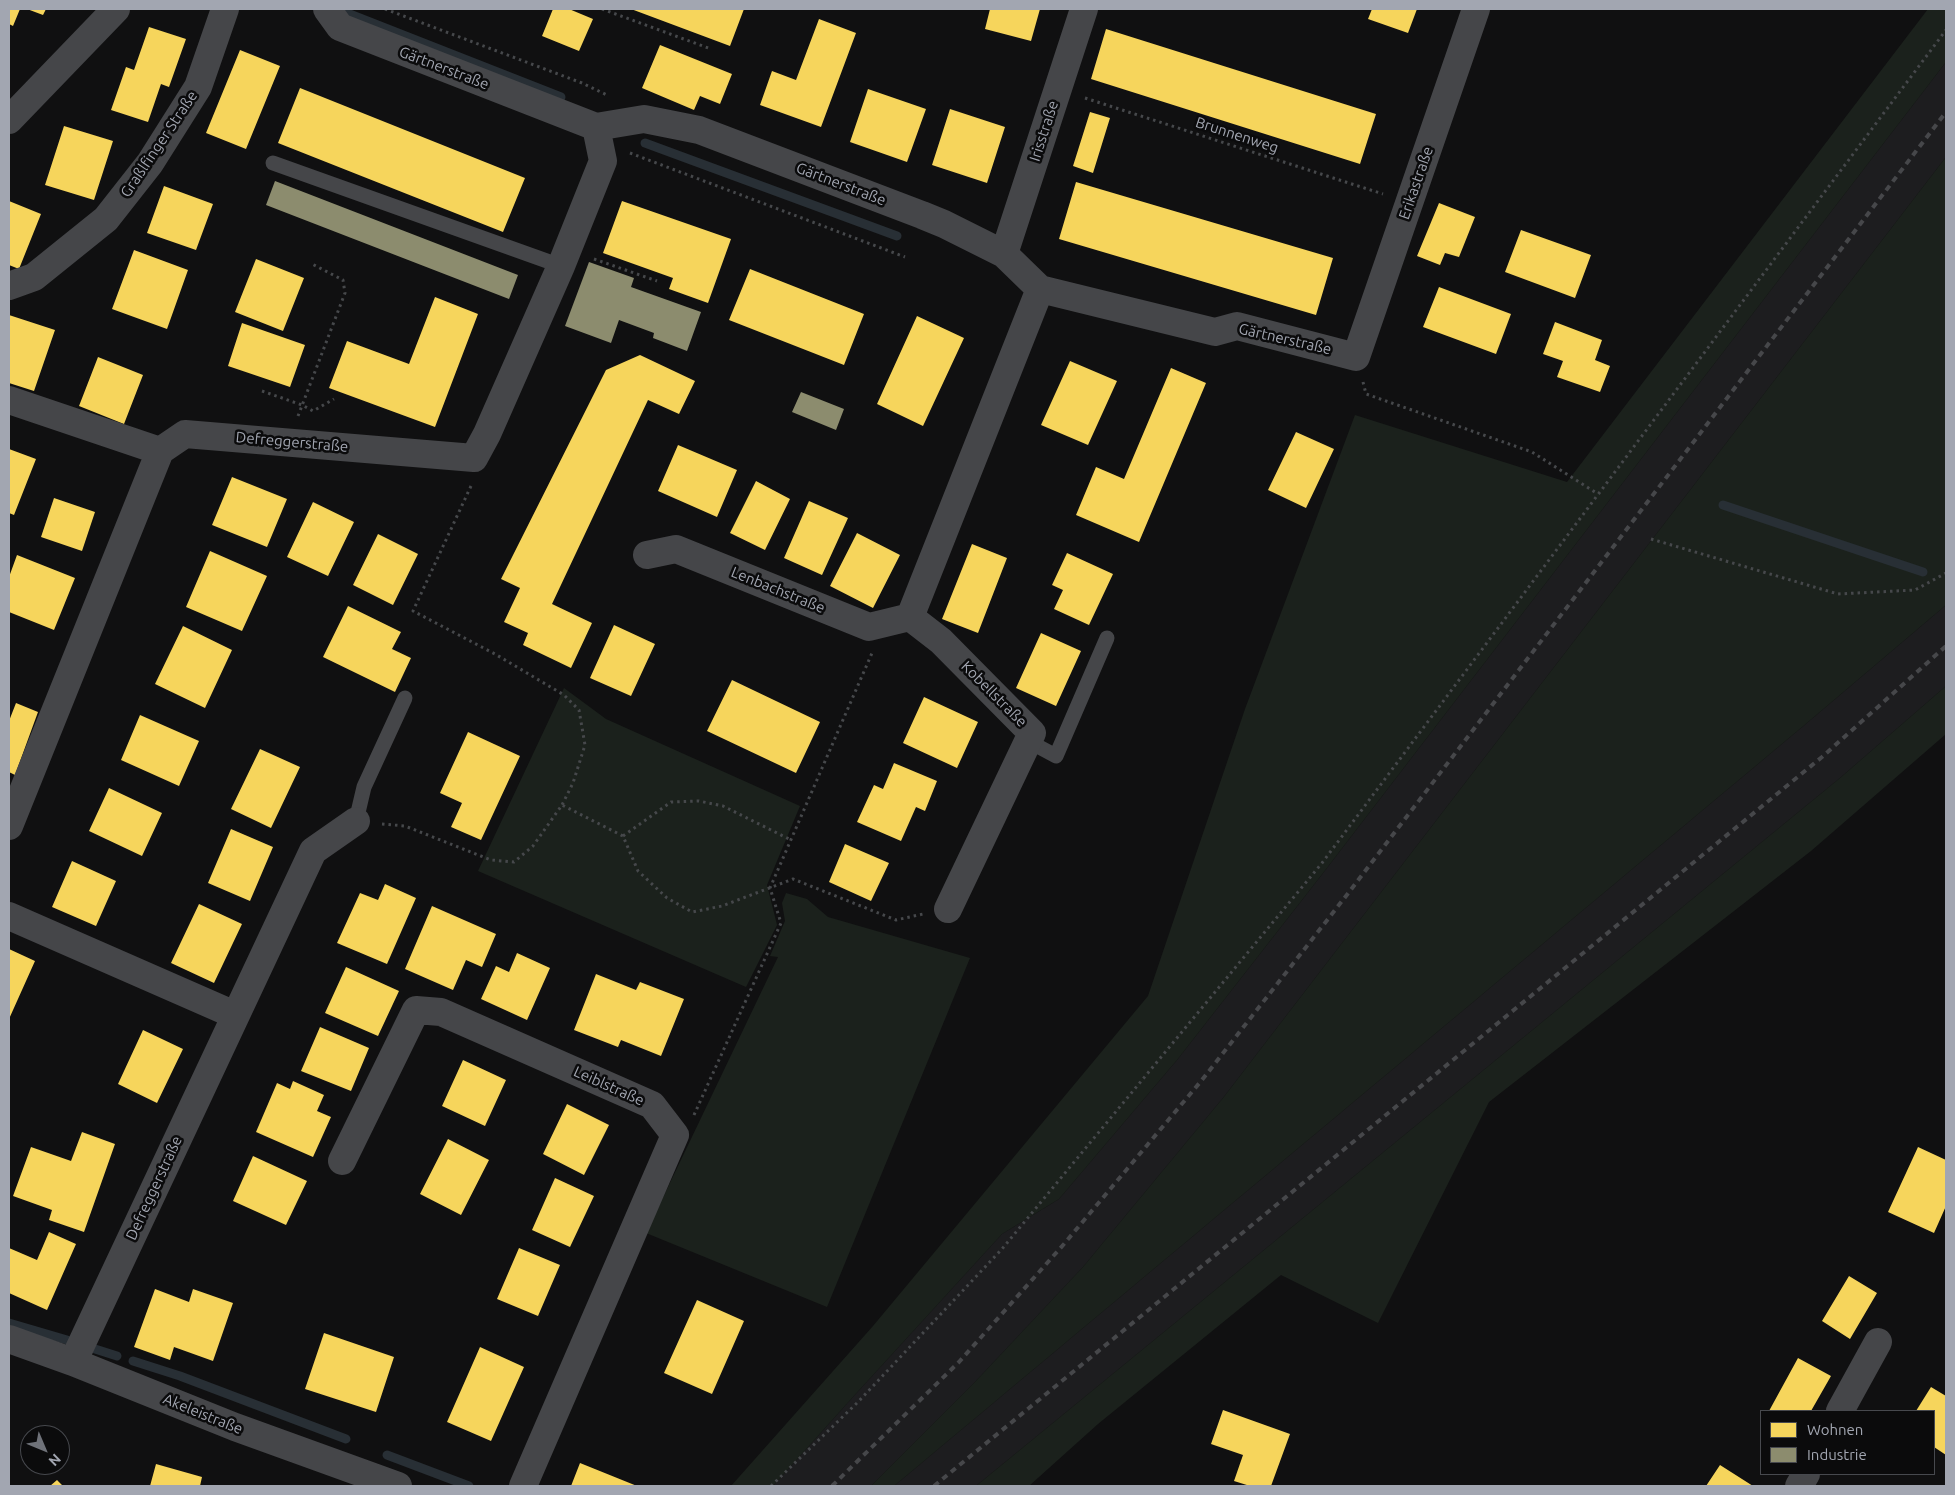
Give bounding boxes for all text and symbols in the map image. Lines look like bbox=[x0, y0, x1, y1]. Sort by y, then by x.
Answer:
street label: Gärtnerstraße bbox=[396, 43, 492, 93]
street label: Graßlfinger Straße bbox=[117, 87, 201, 201]
street label: Irisstraße bbox=[1026, 98, 1062, 164]
street label: Brunnenweg bbox=[1193, 113, 1281, 157]
street label: Erikastraße bbox=[1395, 144, 1437, 222]
street label: Gärtnerstraße bbox=[793, 159, 889, 209]
street label: Gärtnerstraße bbox=[1237, 320, 1333, 358]
street label: Defreggerstraße bbox=[235, 428, 349, 456]
street label: Lenbachstraße bbox=[728, 563, 828, 617]
street label: Kobellstraße bbox=[957, 657, 1031, 731]
street label: Leiblstraße bbox=[571, 1062, 647, 1110]
street label: Defreggerstraße bbox=[122, 1133, 186, 1243]
street label: Akeleistraße bbox=[161, 1390, 245, 1438]
legend bbox=[1760, 1410, 1935, 1475]
text: Wohnen bbox=[1807, 1421, 1863, 1438]
north arrow bbox=[20, 1425, 70, 1475]
text: Industrie bbox=[1807, 1446, 1867, 1463]
text: N bbox=[46, 1451, 64, 1469]

